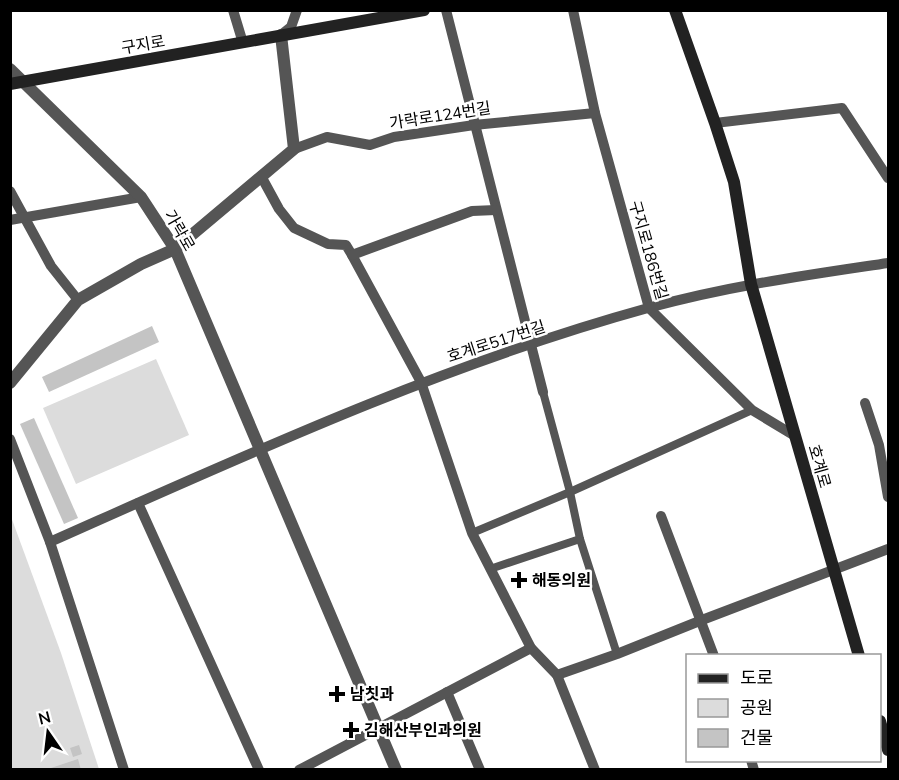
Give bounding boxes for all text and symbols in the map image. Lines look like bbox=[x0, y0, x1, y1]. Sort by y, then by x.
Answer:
street label: 구지로 bbox=[120, 30, 167, 58]
street label: 가락로124번길 bbox=[388, 97, 492, 133]
street label: 구지로186번길 bbox=[625, 198, 673, 302]
street label: 가락로 bbox=[160, 206, 200, 254]
street label: 호계로517번길 bbox=[444, 316, 548, 366]
street label: 호계로 bbox=[804, 442, 836, 490]
place label: 해동의원 bbox=[532, 570, 591, 590]
marker: 해동의원 bbox=[510, 571, 528, 589]
legend bbox=[686, 654, 881, 762]
text: 도로 bbox=[740, 666, 773, 689]
place label: 남칫과 bbox=[350, 684, 394, 704]
marker: 남칫과 bbox=[328, 685, 346, 703]
text: 공원 bbox=[740, 696, 773, 719]
north arrow bbox=[18, 702, 78, 762]
text: N bbox=[36, 706, 53, 729]
place label: 김해산부인과의원 bbox=[364, 720, 482, 740]
marker: 김해산부인과의원 bbox=[342, 721, 360, 739]
text: 건물 bbox=[740, 726, 773, 749]

